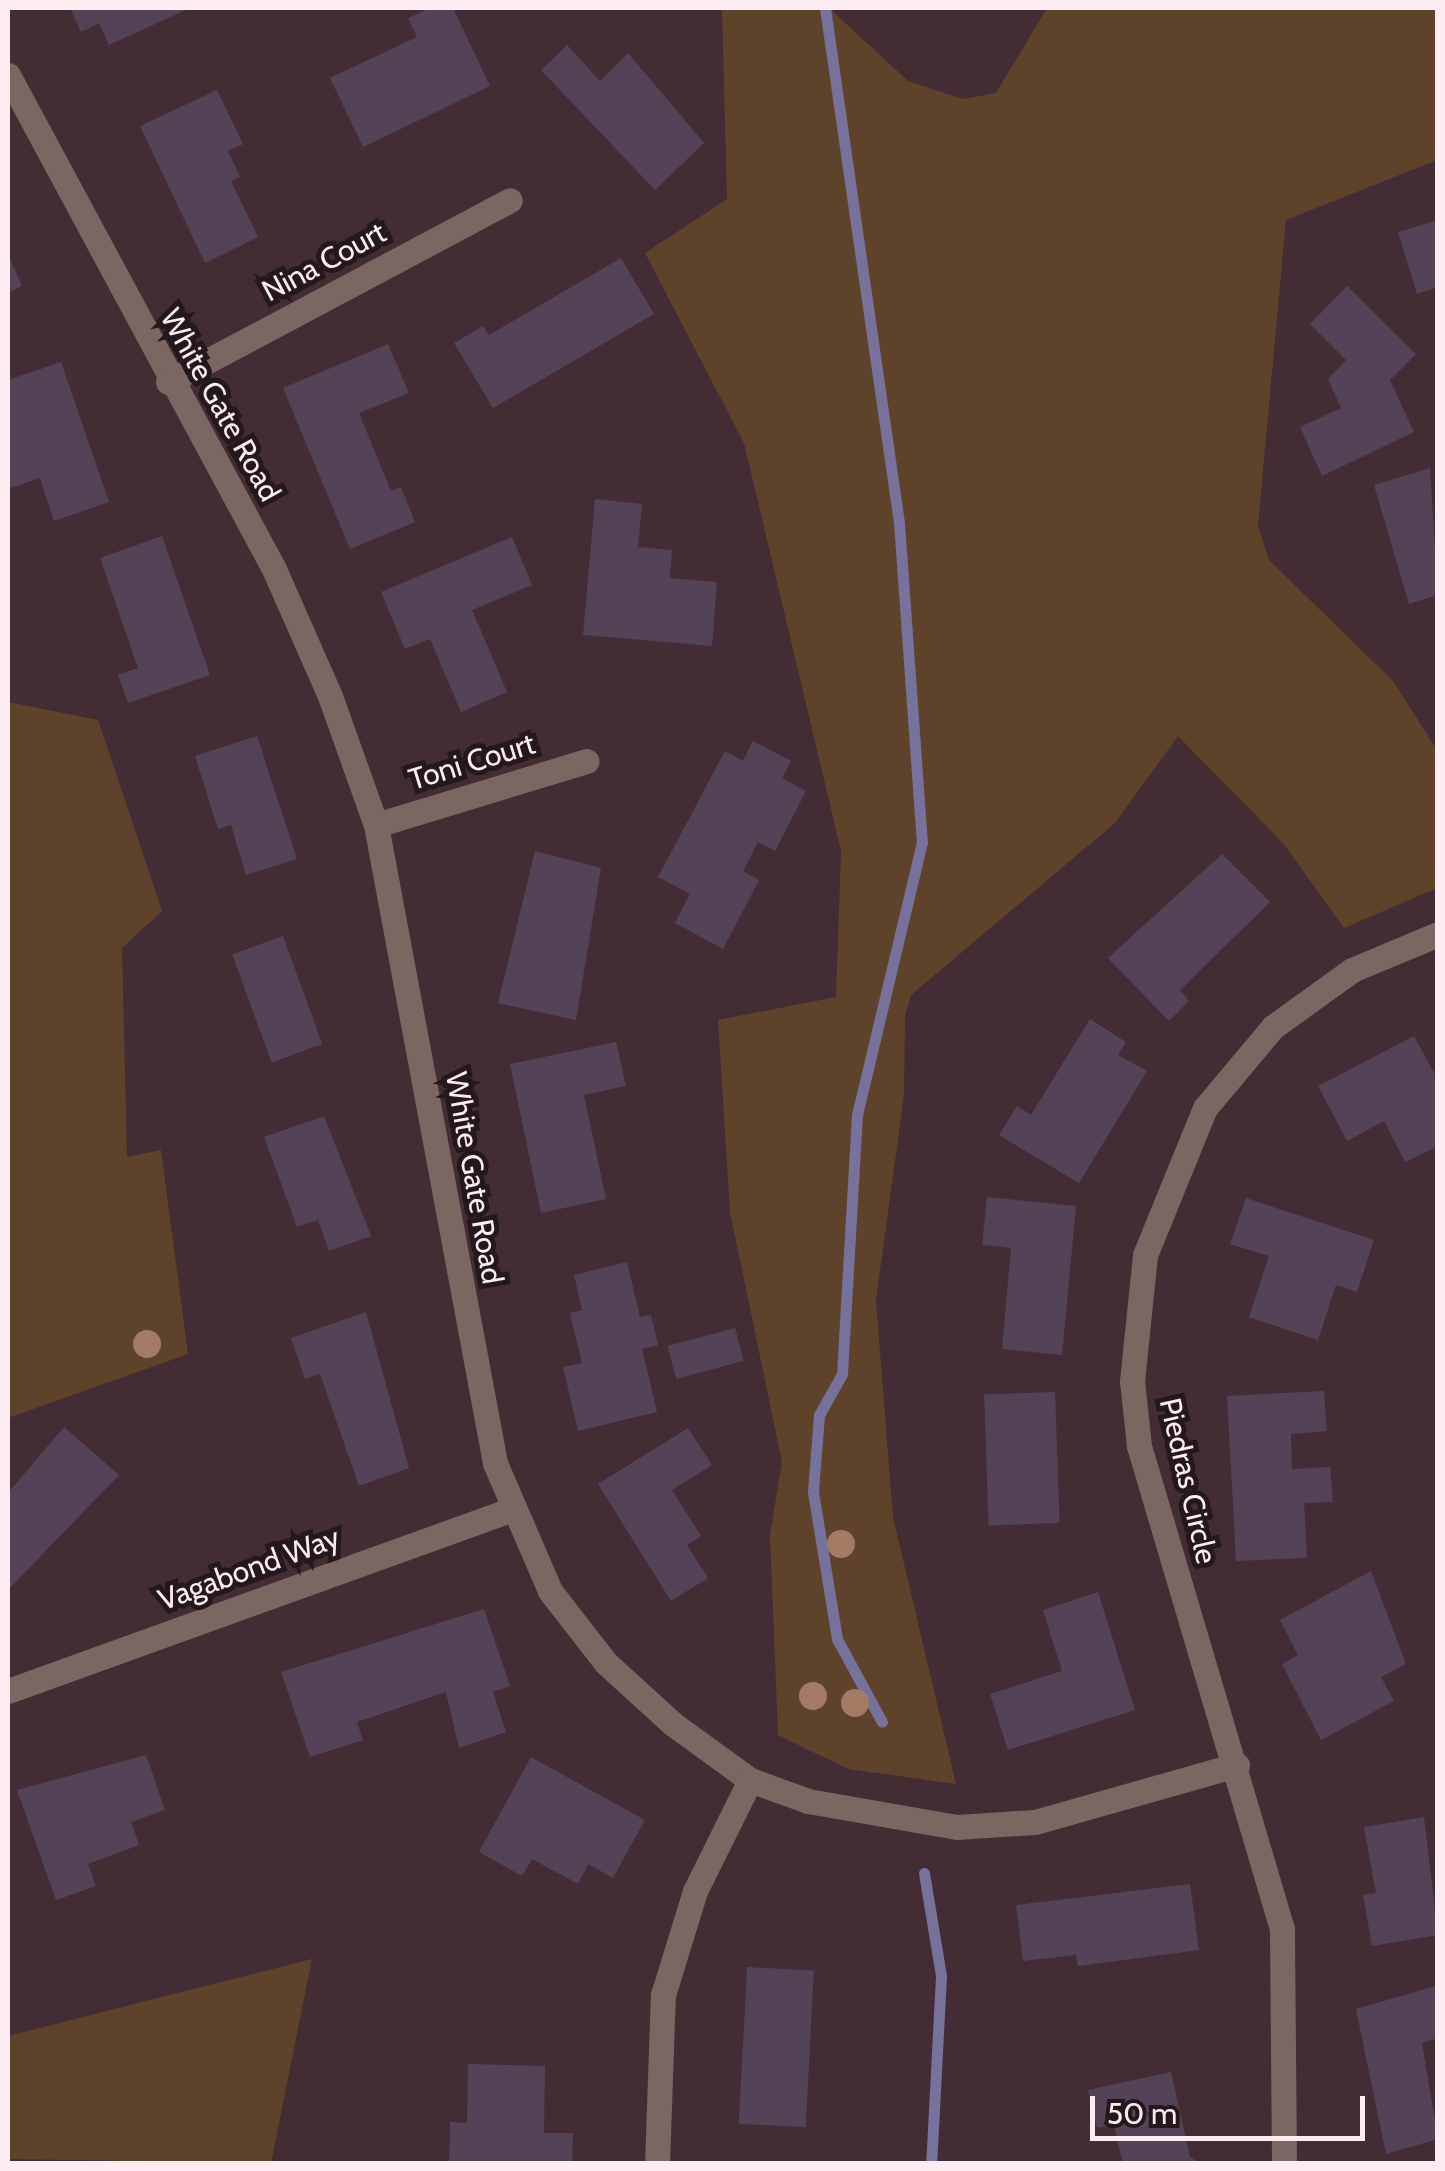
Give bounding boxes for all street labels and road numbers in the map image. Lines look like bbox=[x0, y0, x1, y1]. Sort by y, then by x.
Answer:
street label: Nina Court bbox=[256, 214, 392, 310]
street label: White Gate Road bbox=[152, 302, 288, 508]
street label: Toni Court bbox=[405, 726, 539, 798]
street label: White Gate Road bbox=[438, 1069, 510, 1287]
street label: Piedras Circle bbox=[1151, 1395, 1225, 1567]
street label: Vagabond Way bbox=[153, 1520, 345, 1618]

